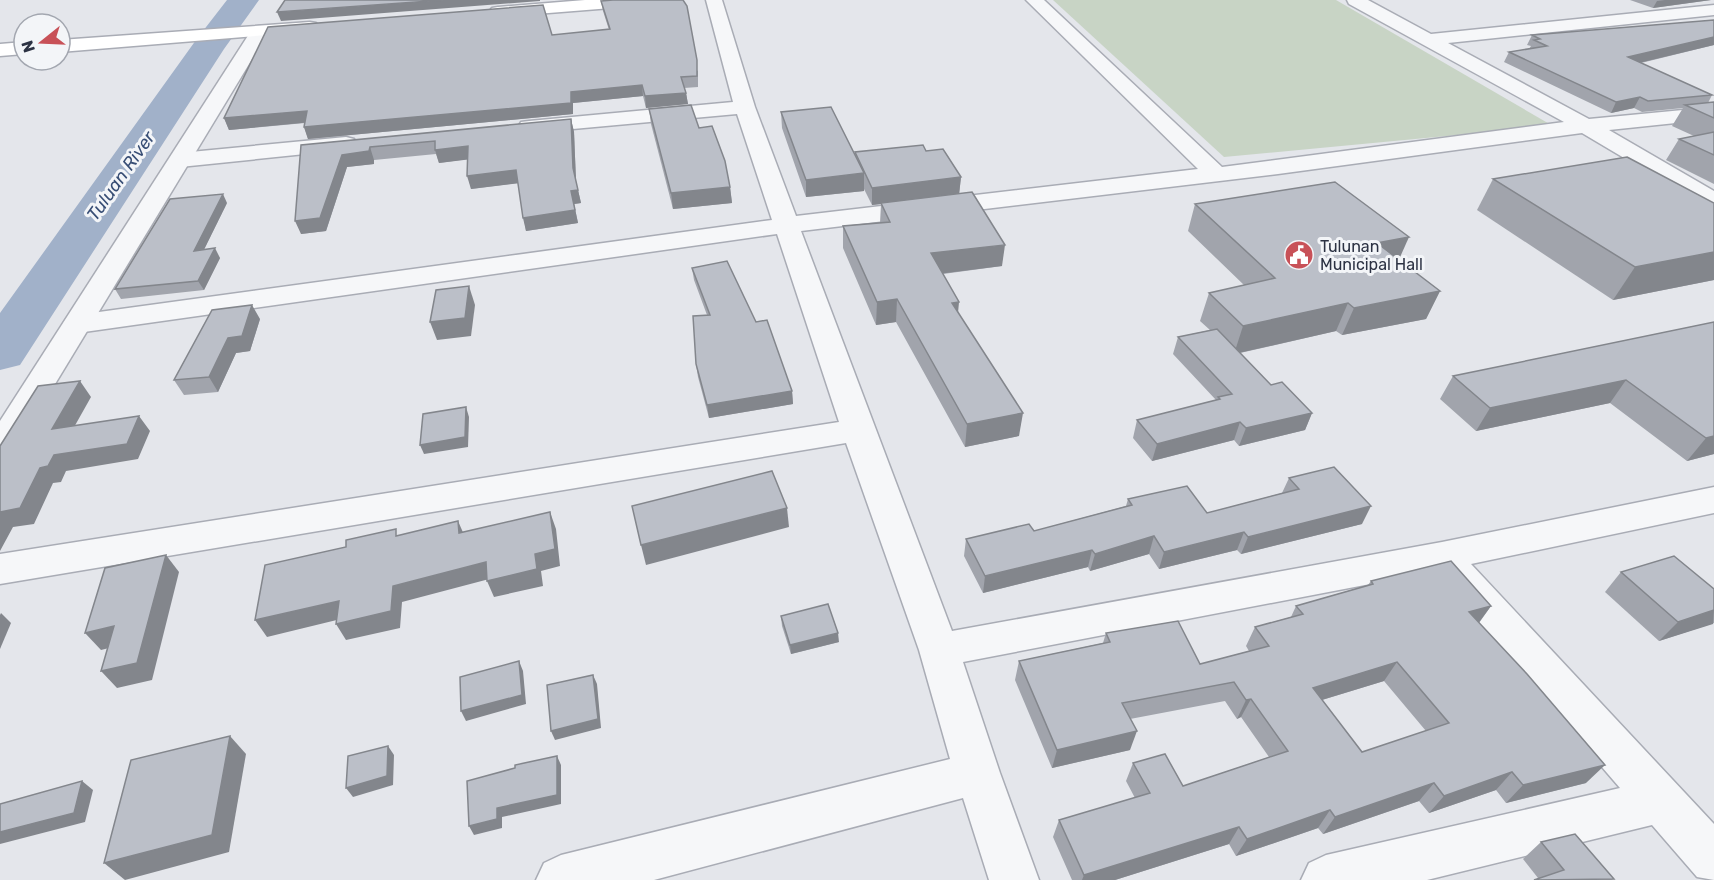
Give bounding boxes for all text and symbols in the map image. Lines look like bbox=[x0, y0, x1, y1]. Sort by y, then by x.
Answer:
north arrow bbox=[12, 12, 72, 72]
text: N bbox=[17, 38, 39, 55]
water label: Tuluan River bbox=[82, 126, 160, 225]
place label: Tulunan Municipal Hall bbox=[1320, 237, 1423, 274]
public building icon: Tulunan Municipal Hall bbox=[1283, 239, 1315, 271]

